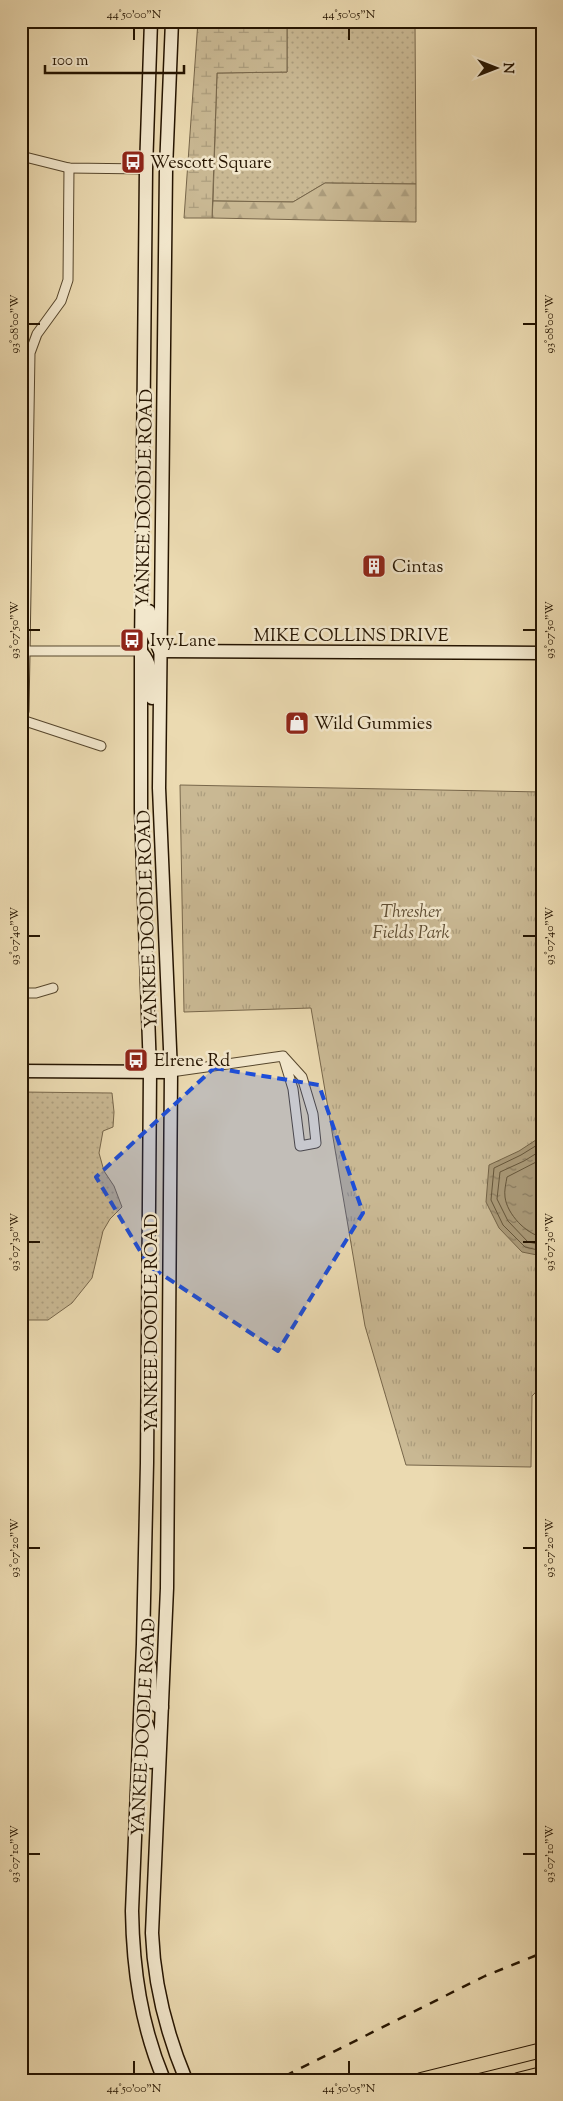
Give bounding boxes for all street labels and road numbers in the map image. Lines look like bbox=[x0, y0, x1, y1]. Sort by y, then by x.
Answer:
street label: YANKEE DOODLE ROAD bbox=[131, 389, 161, 607]
street label: MIKE COLLINS DRIVE bbox=[253, 624, 449, 650]
street label: YANKEE DOODLE ROAD bbox=[132, 809, 166, 1029]
street label: YANKEE DOODLE ROAD bbox=[140, 1214, 166, 1432]
street label: YANKEE DOODLE ROAD bbox=[126, 1617, 164, 1837]

